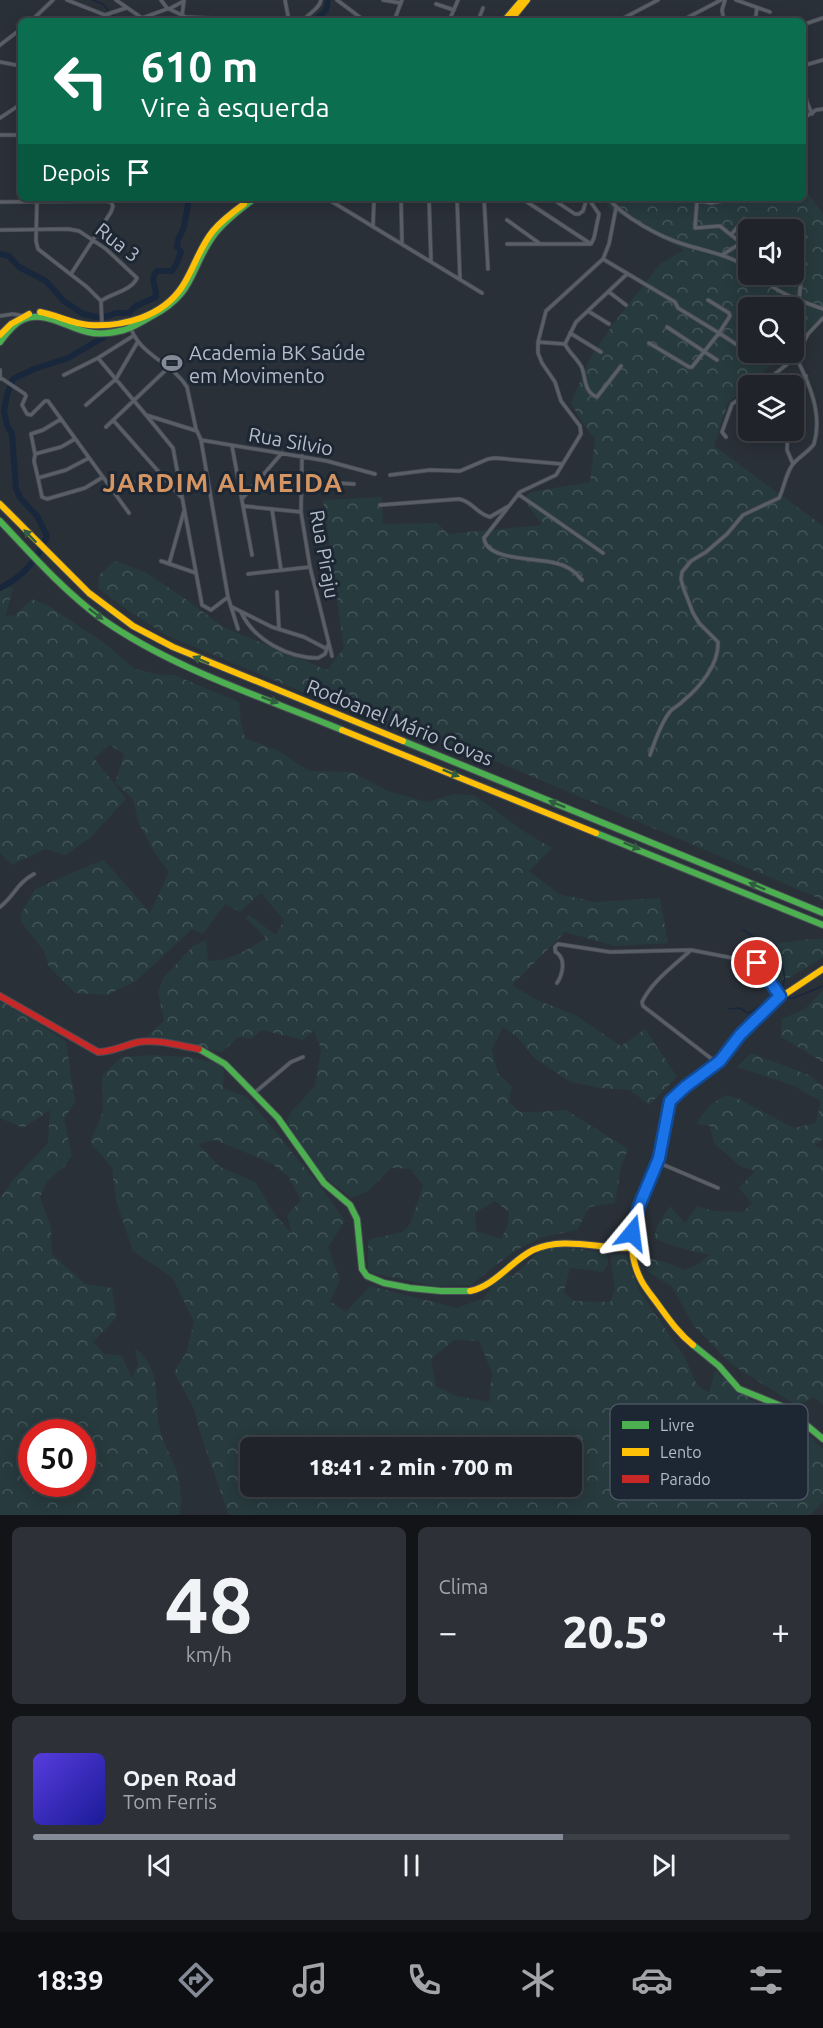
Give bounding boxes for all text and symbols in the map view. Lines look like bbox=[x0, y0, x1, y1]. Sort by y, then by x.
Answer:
icon: left bbox=[42, 42, 120, 120]
text: 610 m bbox=[141, 43, 258, 90]
text: Vire à esquerda bbox=[141, 92, 330, 122]
icon: arrive bbox=[122, 156, 155, 189]
text: Depois bbox=[42, 160, 110, 185]
street label: Rua 3 bbox=[91, 218, 145, 266]
map controls bbox=[738, 219, 804, 441]
button: sound bbox=[738, 219, 804, 285]
button: search bbox=[738, 297, 804, 363]
place label: Academia BK Saúde em Movimento bbox=[189, 341, 366, 387]
sports icon: Academia BK Saúde em Movimento bbox=[160, 351, 184, 375]
button: layers bbox=[738, 375, 804, 441]
street label: Rua Silvio bbox=[247, 422, 335, 460]
district label: JARDIM ALMEIDA bbox=[102, 468, 344, 497]
street label: Rua Piraju bbox=[306, 508, 344, 600]
one-way arrow bbox=[23, 528, 37, 543]
one-way arrow bbox=[88, 607, 104, 620]
one-way arrow bbox=[193, 655, 210, 664]
street label: Rodoanel Mário Covas bbox=[303, 674, 497, 770]
one-way arrow bbox=[261, 695, 279, 705]
one-way arrow bbox=[442, 768, 460, 778]
one-way arrow bbox=[548, 798, 566, 808]
one-way arrow bbox=[623, 841, 641, 851]
one-way arrow bbox=[748, 881, 766, 890]
pin bbox=[731, 937, 782, 988]
icon: arrive bbox=[740, 946, 773, 979]
position arrow bbox=[600, 1201, 664, 1265]
legend bbox=[610, 1404, 808, 1500]
text: Livre bbox=[660, 1416, 695, 1434]
speed limit sign: 50 bbox=[18, 1419, 96, 1497]
text: Lento bbox=[660, 1443, 702, 1461]
text: 18:41 · 2 min · 700 m bbox=[309, 1454, 513, 1479]
text: Parado bbox=[660, 1470, 711, 1488]
text: 48 bbox=[165, 1560, 253, 1648]
text: Clima bbox=[439, 1575, 488, 1598]
text: 20.5° bbox=[562, 1606, 666, 1657]
text: − bbox=[439, 1613, 457, 1650]
text: + bbox=[771, 1613, 790, 1650]
text: km/h bbox=[186, 1643, 232, 1666]
text: Open Road bbox=[123, 1765, 237, 1790]
text: Tom Ferris bbox=[123, 1790, 217, 1813]
icon: previous bbox=[143, 1849, 176, 1882]
icon: pause bbox=[395, 1849, 428, 1882]
icon: next bbox=[647, 1849, 680, 1882]
icon: directions bbox=[175, 1959, 217, 2001]
icon: music bbox=[289, 1959, 331, 2001]
icon: phone bbox=[403, 1959, 445, 2001]
icon: climate bbox=[517, 1959, 559, 2001]
icon: car bbox=[631, 1959, 673, 2001]
icon: filters bbox=[745, 1959, 787, 2001]
text: 18:39 bbox=[36, 1965, 104, 1995]

